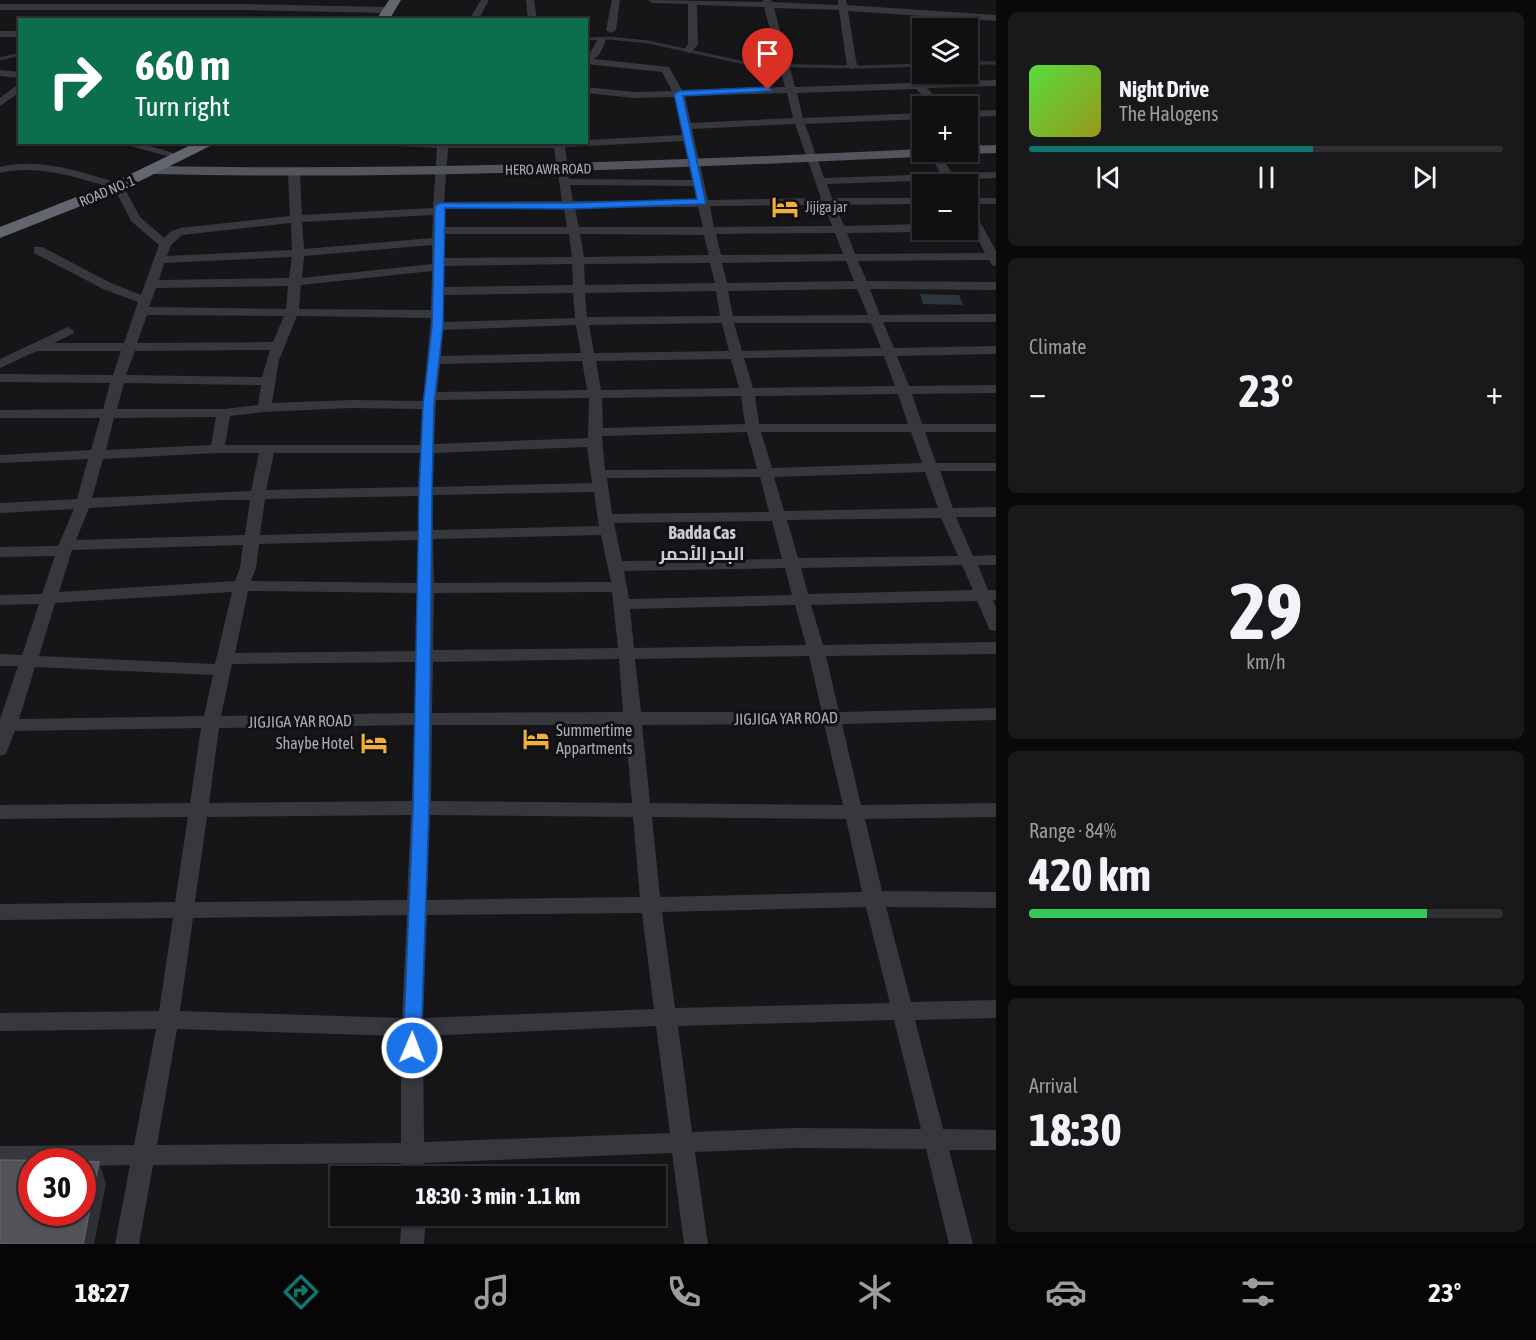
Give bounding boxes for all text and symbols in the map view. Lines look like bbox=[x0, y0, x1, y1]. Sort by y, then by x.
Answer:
map controls bbox=[912, 18, 978, 240]
button: layers bbox=[912, 18, 978, 84]
pin bbox=[742, 28, 793, 90]
icon: arrive bbox=[751, 37, 784, 70]
text: 660 m bbox=[135, 41, 230, 89]
icon: right bbox=[36, 42, 114, 120]
text: Night Drive bbox=[1119, 76, 1209, 102]
text: Turn right bbox=[135, 91, 230, 122]
button: + bbox=[912, 96, 978, 162]
text: The Halogens bbox=[1119, 102, 1218, 125]
street label: HERO AWR ROAD bbox=[505, 160, 592, 178]
icon: previous bbox=[1092, 161, 1125, 194]
icon: pause bbox=[1250, 161, 1283, 194]
icon: next bbox=[1408, 161, 1441, 194]
street label: ROAD NO. 1 bbox=[77, 172, 137, 210]
button: − bbox=[912, 174, 978, 240]
hotel icon: Jijiga jar bbox=[770, 192, 800, 222]
place label: Jijiga jar bbox=[805, 199, 848, 215]
text: Climate bbox=[1029, 335, 1086, 358]
text: 23° bbox=[1239, 365, 1293, 417]
text: − bbox=[1029, 373, 1046, 411]
text: + bbox=[1486, 373, 1503, 411]
district label: Badda Cas البحر الأحمر bbox=[658, 522, 745, 565]
text: 29 bbox=[1229, 566, 1303, 656]
text: km/h bbox=[1246, 650, 1286, 673]
street label: JIGJIGA YAR ROAD bbox=[734, 708, 838, 728]
street label: JIGJIGA YAR ROAD bbox=[248, 711, 352, 731]
place label: Summertime Appartments bbox=[556, 721, 633, 758]
hotel icon: Summertime Appartments bbox=[521, 724, 551, 754]
hotel icon: Shaybe Hotel bbox=[359, 728, 389, 758]
place label: Shaybe Hotel bbox=[276, 734, 355, 753]
text: Range · 84% bbox=[1029, 819, 1116, 842]
text: 420 km bbox=[1029, 849, 1151, 901]
position arrow bbox=[380, 1016, 444, 1080]
text: Arrival bbox=[1029, 1074, 1078, 1097]
text: 18:30 bbox=[1029, 1104, 1122, 1156]
speed limit sign: 30 bbox=[18, 1148, 96, 1226]
text: 18:30 · 3 min · 1.1 km bbox=[416, 1183, 580, 1209]
icon: directions bbox=[280, 1271, 322, 1313]
icon: music bbox=[471, 1271, 513, 1313]
icon: phone bbox=[663, 1271, 705, 1313]
icon: climate bbox=[854, 1271, 896, 1313]
icon: car bbox=[1045, 1271, 1087, 1313]
icon: filters bbox=[1237, 1271, 1279, 1313]
text: 18:27 bbox=[75, 1277, 130, 1308]
text: 23° bbox=[1428, 1277, 1461, 1308]

